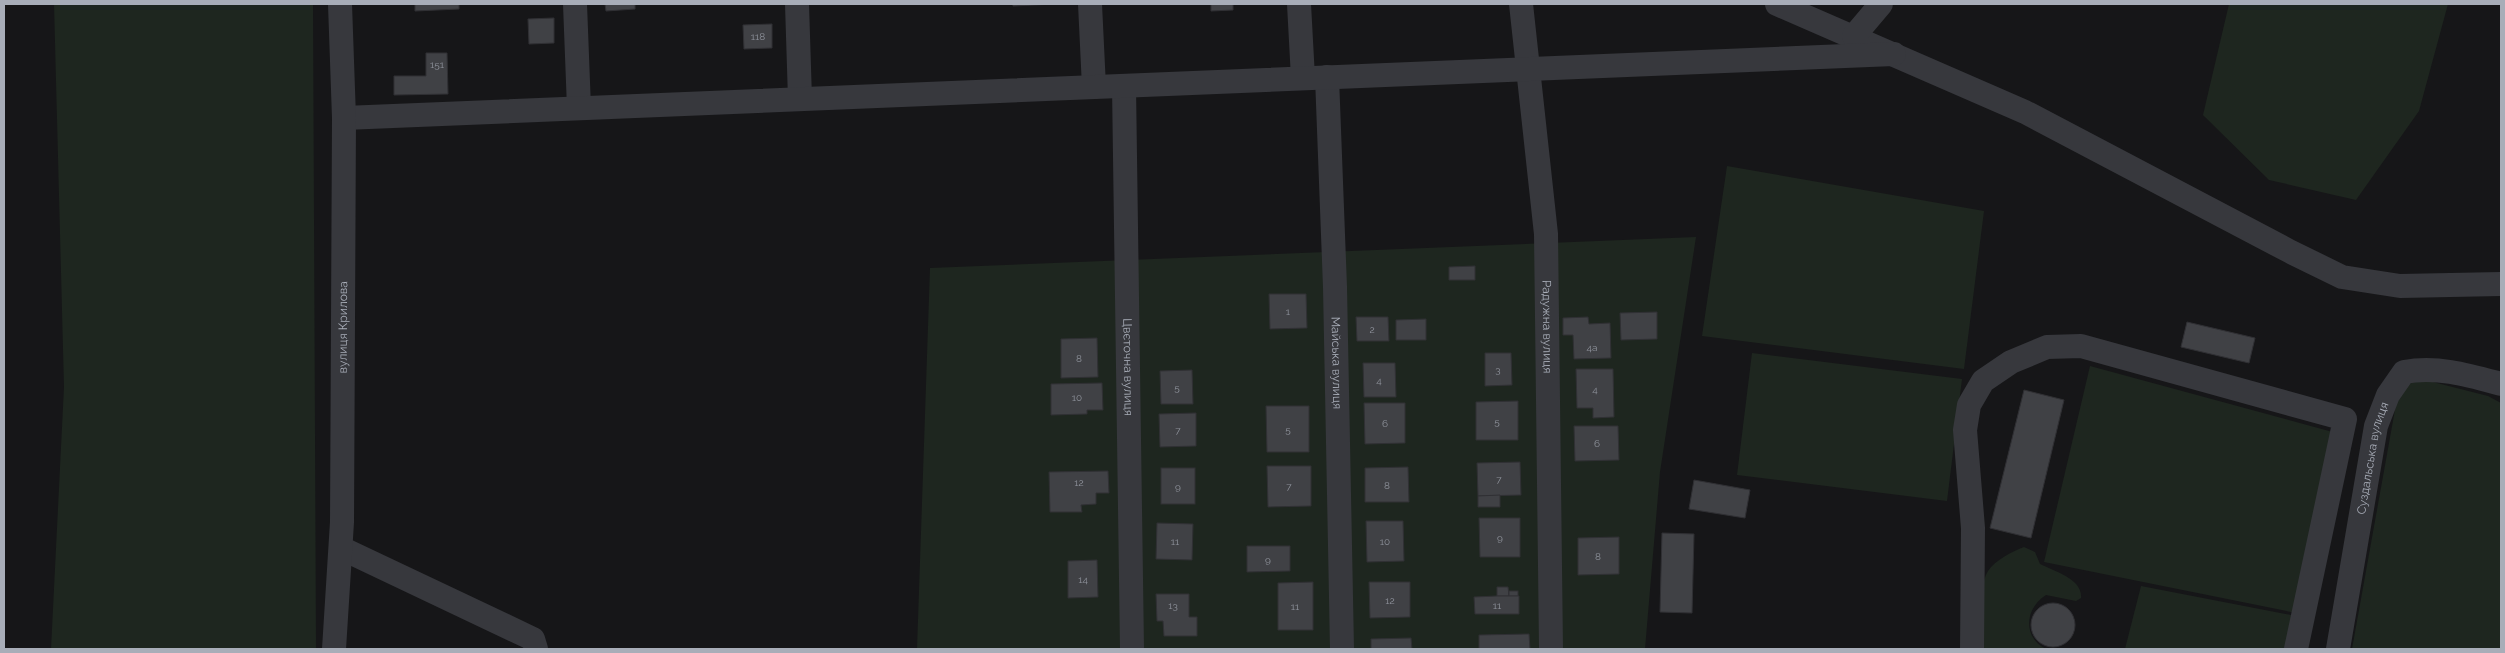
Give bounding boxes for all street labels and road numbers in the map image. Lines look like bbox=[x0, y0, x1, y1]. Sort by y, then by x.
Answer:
street label: Радужна вулиця bbox=[1540, 280, 1555, 374]
street label: вулиця Крилова bbox=[336, 281, 350, 373]
street label: Майська вулиця bbox=[1329, 316, 1344, 409]
street label: Цвєточна вулиця bbox=[1120, 318, 1136, 416]
street label: Суздальська вулиця bbox=[2354, 400, 2392, 516]

